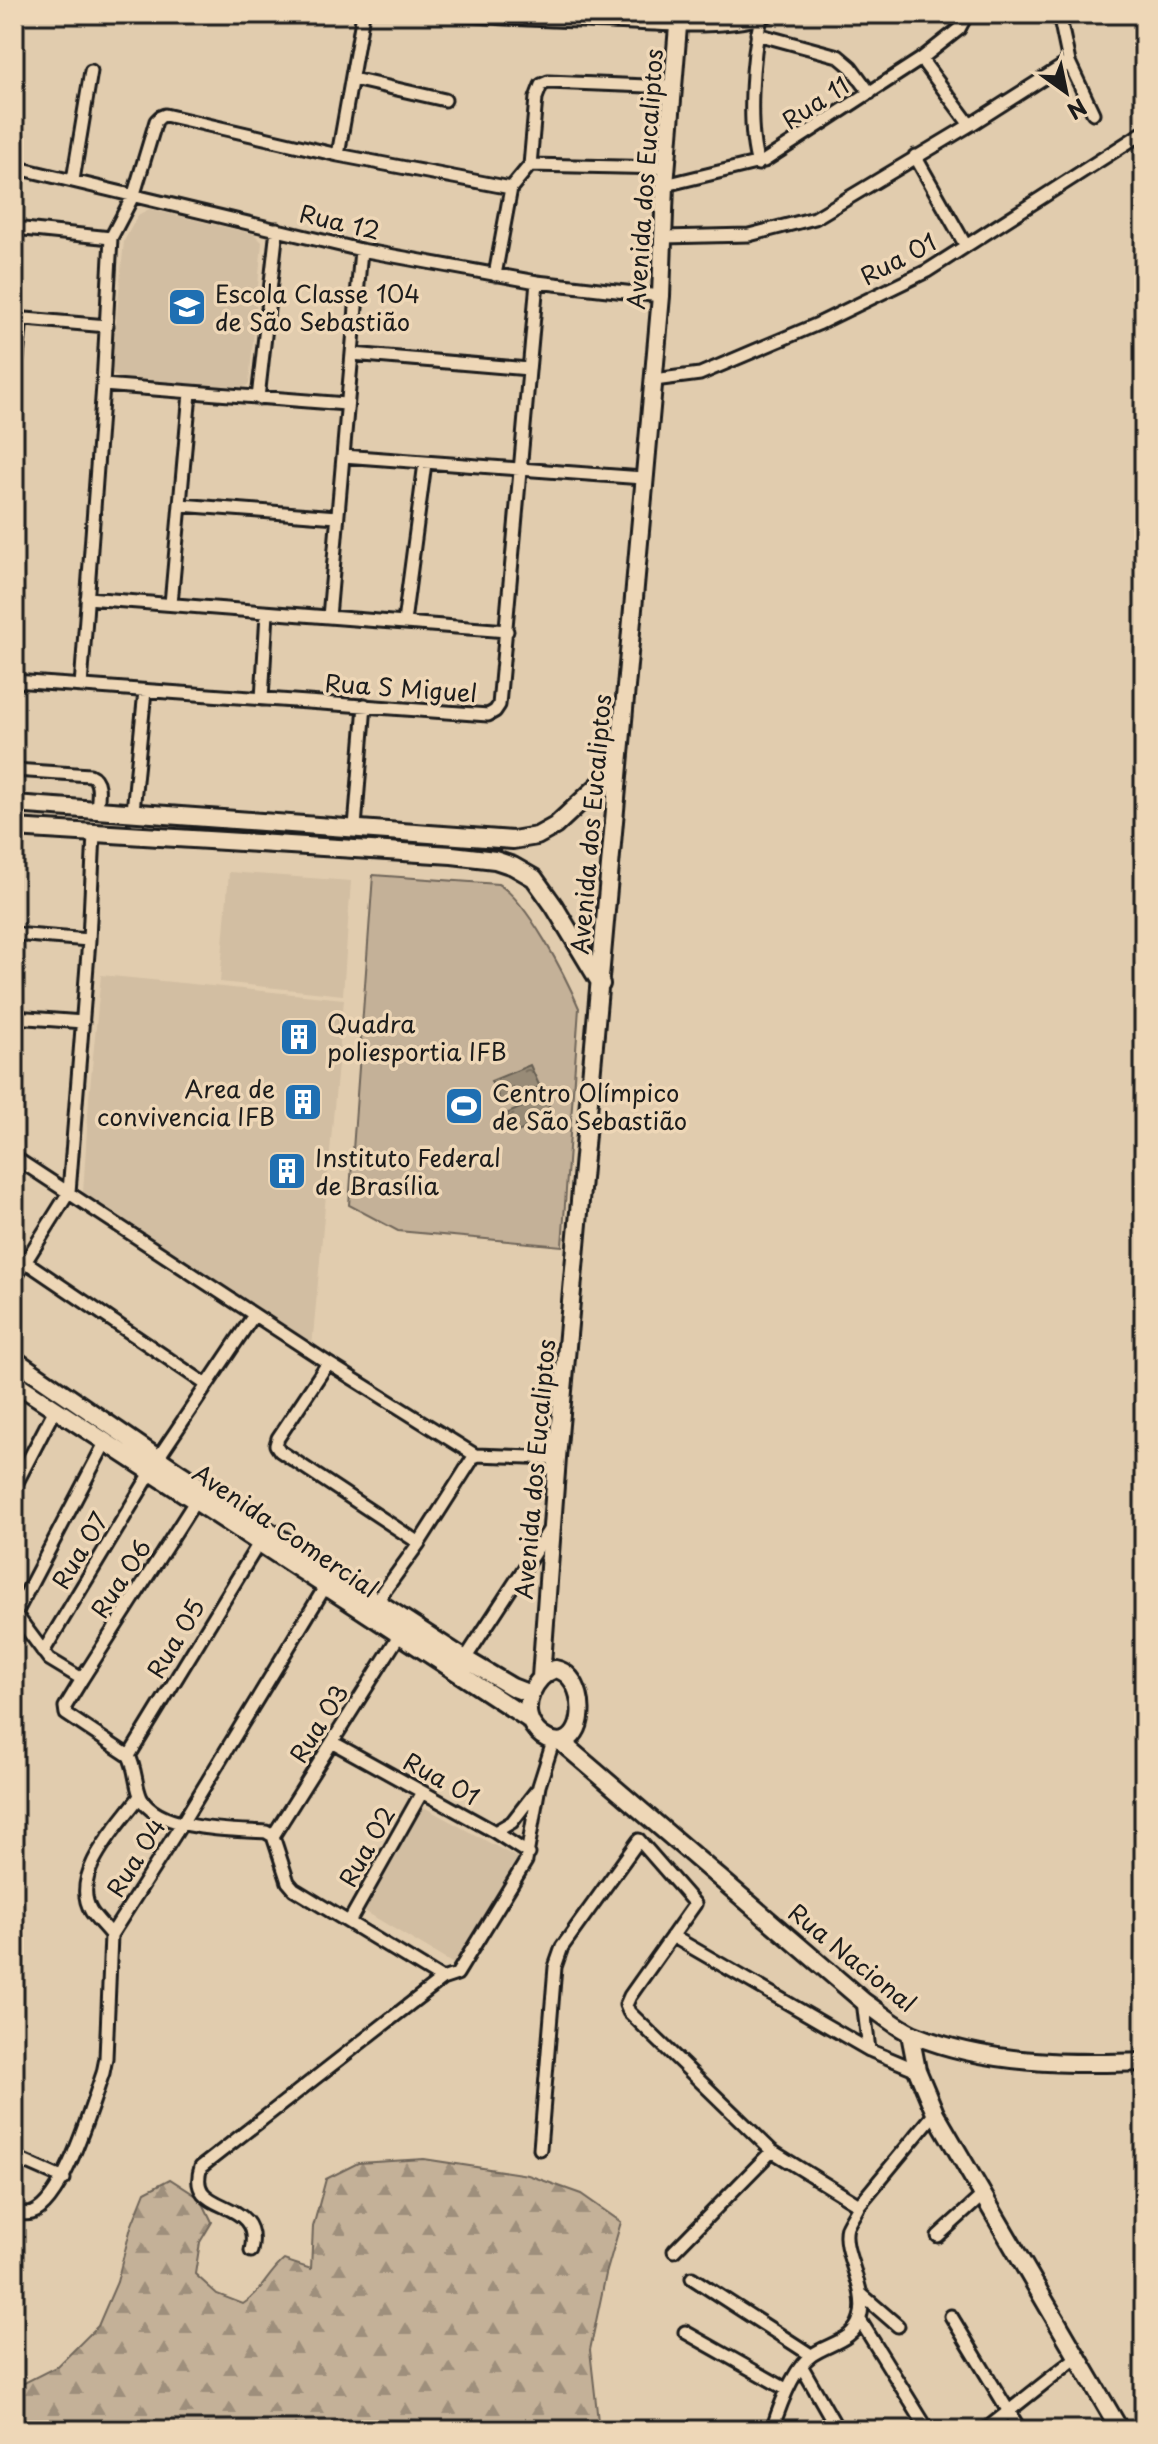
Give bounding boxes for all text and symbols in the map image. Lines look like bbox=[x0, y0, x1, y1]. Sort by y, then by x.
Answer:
street label: Avenida dos Eucaliptos bbox=[617, 47, 671, 311]
north arrow bbox=[1026, 52, 1106, 132]
street label: Rua 11 bbox=[774, 67, 856, 137]
text: N bbox=[1061, 91, 1094, 129]
street label: Rua 12 bbox=[296, 194, 384, 248]
street label: Rua 01 bbox=[853, 223, 943, 293]
place label: Escola Classe 104 de São Sebastião bbox=[215, 275, 420, 339]
school or university icon: Escola Classe 104 de São Sebastião bbox=[166, 286, 208, 328]
street label: Rua S Miguel bbox=[324, 664, 478, 710]
street label: Avenida dos Eucaliptos bbox=[561, 692, 619, 956]
place label: Quadra poliesportia IFB bbox=[327, 1005, 507, 1069]
building icon: Quadra poliesportia IFB bbox=[278, 1016, 320, 1058]
place label: Area de convivencia IFB bbox=[97, 1070, 275, 1134]
place label: Centro Olímpico de São Sebastião bbox=[492, 1074, 687, 1138]
building icon: Area de convivencia IFB bbox=[282, 1081, 324, 1123]
sports icon: Centro Olímpico de São Sebastião bbox=[443, 1085, 485, 1127]
place label: Instituto Federal de Brasília bbox=[315, 1139, 501, 1203]
building icon: Instituto Federal de Brasília bbox=[266, 1150, 308, 1192]
street label: Avenida dos Eucaliptos bbox=[505, 1337, 563, 1601]
street label: Avenida Comercial bbox=[186, 1454, 386, 1606]
street label: Rua 07 bbox=[42, 1504, 116, 1595]
street label: Rua 06 bbox=[81, 1531, 159, 1625]
street label: Rua 05 bbox=[137, 1591, 213, 1685]
street label: Rua 03 bbox=[280, 1677, 356, 1769]
street label: Rua 01 bbox=[397, 1742, 487, 1814]
street label: Rua 02 bbox=[329, 1799, 403, 1893]
street label: Rua 04 bbox=[97, 1811, 173, 1903]
street label: Rua Nacional bbox=[781, 1894, 925, 2020]

